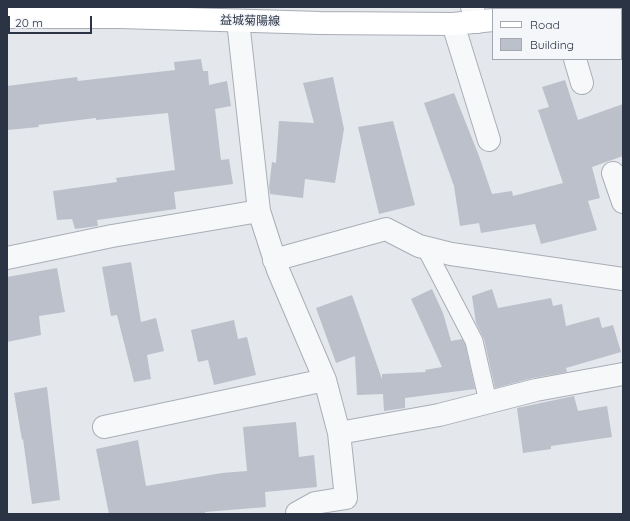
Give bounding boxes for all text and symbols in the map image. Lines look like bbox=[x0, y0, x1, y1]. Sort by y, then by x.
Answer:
scale bar bbox=[10, 8, 94, 34]
legend bbox=[492, 8, 622, 60]
street label: 益城菊陽線 bbox=[220, 13, 280, 29]
text: 20 m bbox=[15, 15, 43, 30]
text: Road bbox=[530, 17, 560, 32]
text: Building bbox=[530, 37, 574, 52]

